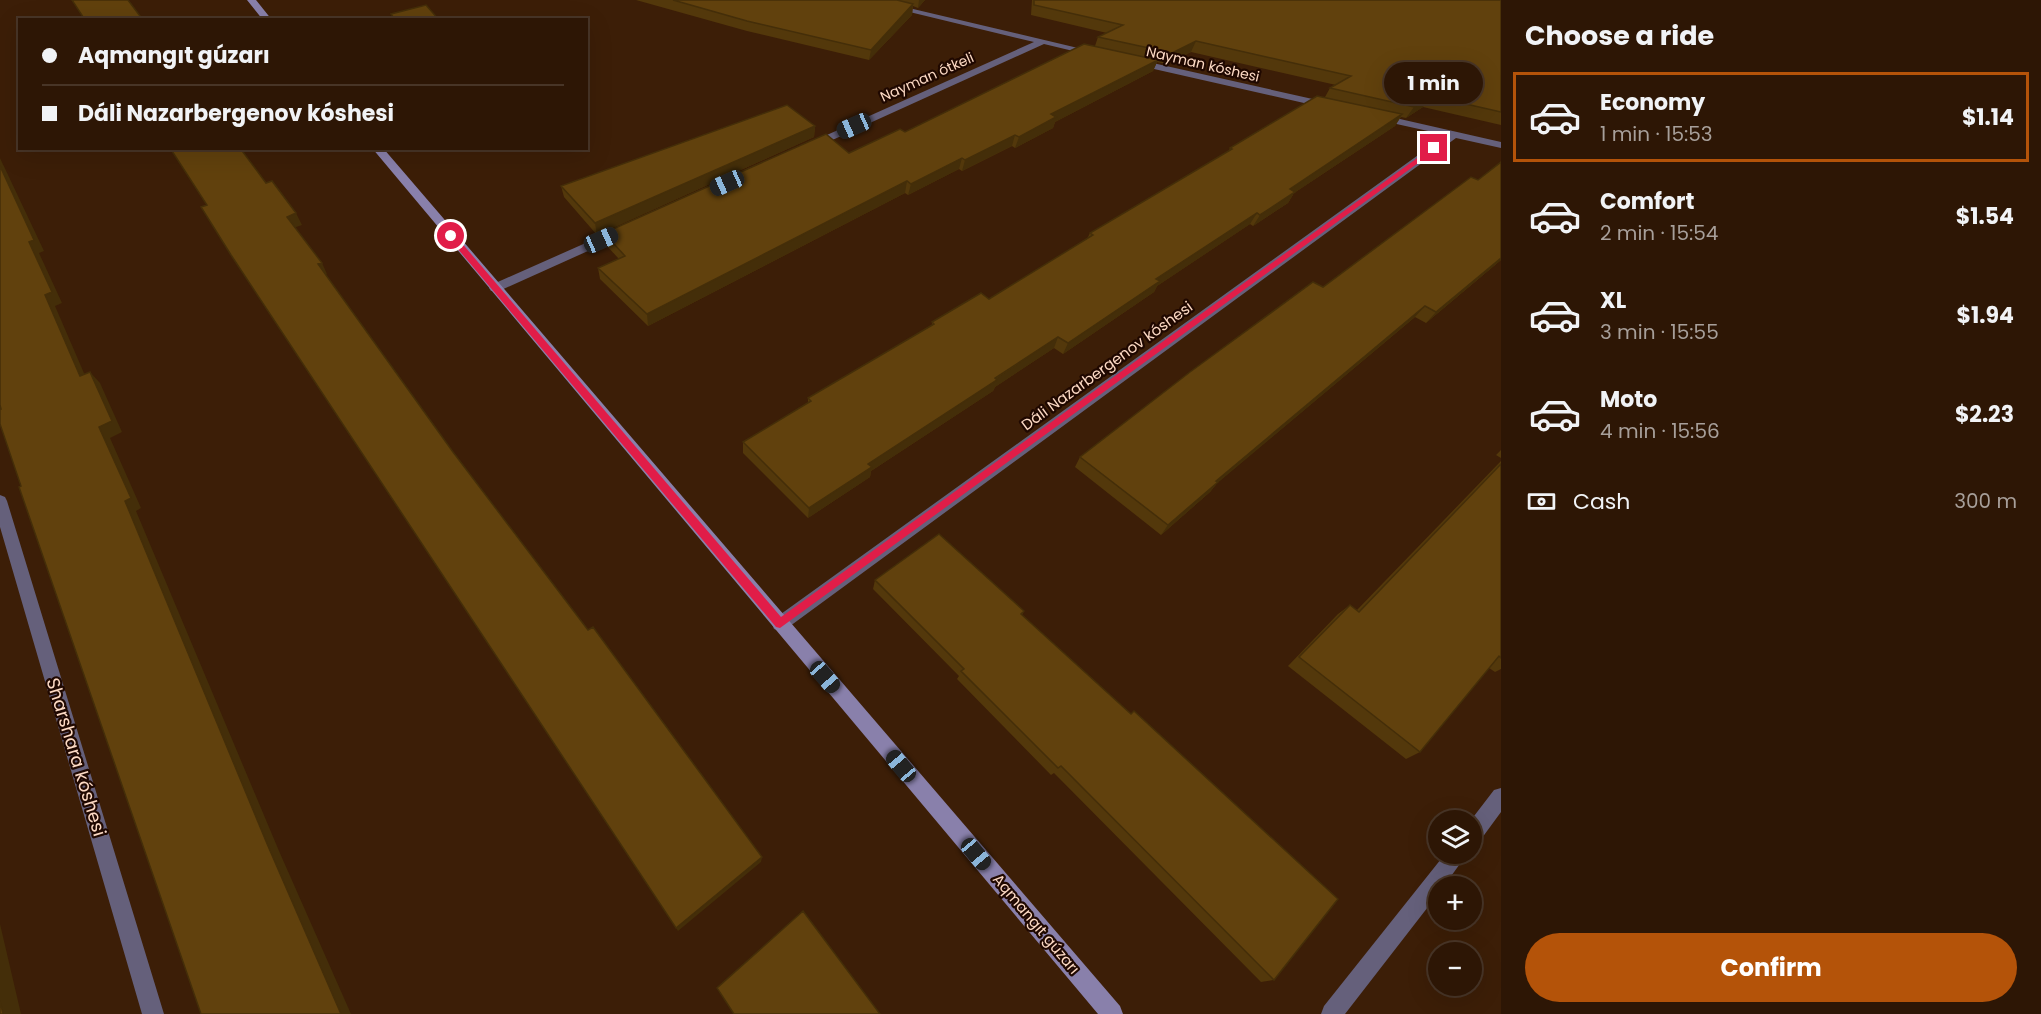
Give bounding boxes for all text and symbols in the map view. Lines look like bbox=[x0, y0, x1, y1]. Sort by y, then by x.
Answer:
text: Choose a ride bbox=[1525, 17, 1714, 54]
text: Aqmangıt gúzarı bbox=[78, 40, 270, 71]
street label: Nayman kóshesi bbox=[1144, 41, 1262, 87]
street label: Nayman ótkeli bbox=[877, 47, 977, 107]
callout: 1 min bbox=[1384, 61, 1484, 103]
text: 1 min bbox=[1407, 69, 1460, 97]
text: Economy bbox=[1600, 87, 1705, 118]
icon: car bbox=[1528, 90, 1582, 144]
text: Dáli Nazarbergenov kóshesi bbox=[78, 98, 394, 129]
text: $1.14 bbox=[1962, 102, 2014, 133]
car bbox=[834, 110, 874, 142]
text: 1 min · 15:53 bbox=[1600, 120, 1713, 148]
route end bbox=[1420, 134, 1447, 161]
car bbox=[707, 167, 747, 199]
text: Comfort bbox=[1600, 186, 1694, 217]
icon: car bbox=[1528, 189, 1582, 243]
text: $1.54 bbox=[1956, 201, 2014, 232]
text: 2 min · 15:54 bbox=[1600, 219, 1718, 247]
route start bbox=[437, 222, 464, 249]
car bbox=[581, 224, 621, 256]
text: XL bbox=[1600, 285, 1626, 316]
icon: car bbox=[1528, 288, 1582, 342]
street label: Dáli Nazarbergenov kóshesi bbox=[1017, 296, 1197, 435]
text: $1.94 bbox=[1957, 300, 2014, 331]
text: 3 min · 15:55 bbox=[1600, 318, 1719, 346]
text: Moto bbox=[1600, 384, 1657, 415]
icon: car bbox=[1528, 387, 1582, 441]
text: $2.23 bbox=[1955, 399, 2014, 430]
text: 4 min · 15:56 bbox=[1600, 417, 1720, 445]
icon: cash bbox=[1525, 485, 1558, 518]
text: Cash bbox=[1573, 486, 1630, 517]
text: 300 m bbox=[1954, 487, 2017, 515]
car bbox=[806, 658, 844, 696]
street label: Sharshara kóshesi bbox=[40, 675, 112, 839]
car bbox=[883, 746, 919, 786]
map controls bbox=[1428, 810, 1482, 996]
button: layers bbox=[1428, 810, 1482, 864]
car bbox=[958, 834, 994, 874]
street label: Aqmangıt gúzarı bbox=[988, 869, 1085, 978]
button: + bbox=[1428, 876, 1482, 930]
button: Confirm bbox=[1525, 933, 2017, 1002]
button: − bbox=[1428, 942, 1482, 996]

